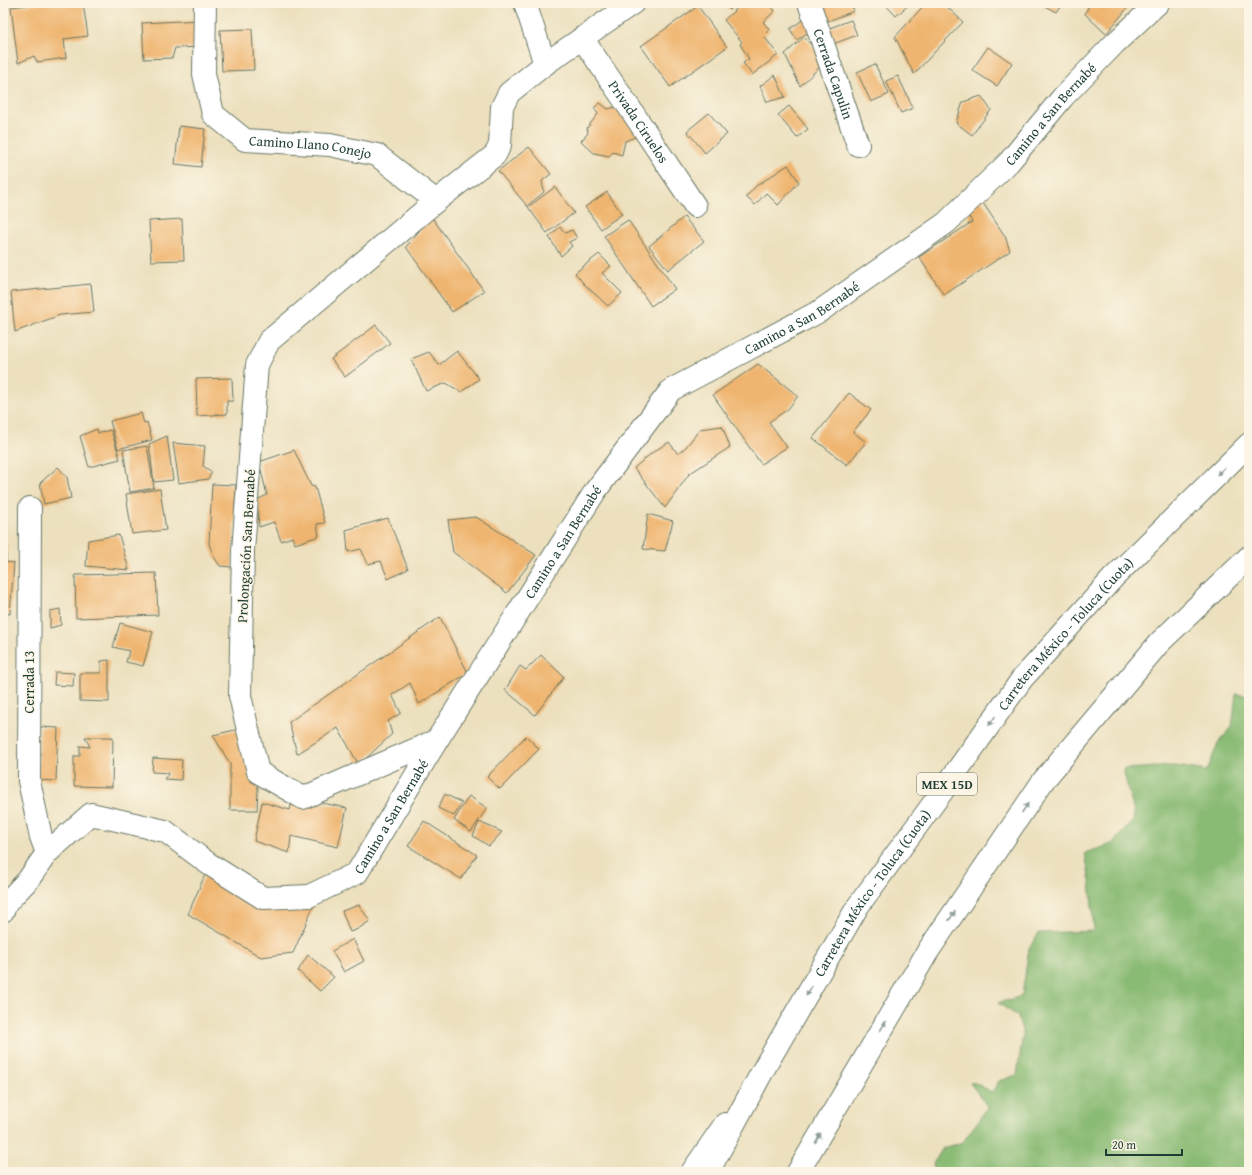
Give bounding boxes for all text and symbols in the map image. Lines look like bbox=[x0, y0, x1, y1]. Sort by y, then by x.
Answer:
street label: Cerrada Capulin bbox=[809, 26, 858, 122]
street label: Camino a San Bernabé bbox=[1000, 58, 1101, 170]
street label: Privada Ciruelos bbox=[604, 76, 674, 167]
street label: Camino Llano Conejo bbox=[248, 130, 373, 164]
street label: Camino a San Bernabé bbox=[741, 276, 864, 359]
one-way arrow bbox=[1216, 466, 1226, 476]
street label: Prolongación San Bernabé bbox=[232, 468, 260, 623]
street label: Camino a San Bernabé bbox=[520, 481, 606, 602]
street label: Carretera México - Toluca (Cuota) bbox=[993, 553, 1138, 714]
street label: Cerrada 13 bbox=[19, 651, 39, 713]
one-way arrow bbox=[988, 716, 996, 727]
street label: Camino a San Bernabé bbox=[349, 755, 433, 878]
road number: MEX 15D bbox=[917, 773, 977, 795]
one-way arrow bbox=[1021, 803, 1029, 813]
street label: Carretera México - Toluca (Cuota) bbox=[809, 806, 936, 980]
one-way arrow bbox=[948, 910, 956, 921]
one-way arrow bbox=[806, 985, 813, 997]
one-way arrow bbox=[880, 1020, 887, 1032]
scale bar bbox=[1106, 1131, 1182, 1157]
one-way arrow bbox=[814, 1132, 821, 1144]
text: 20 m bbox=[1112, 1136, 1136, 1153]

